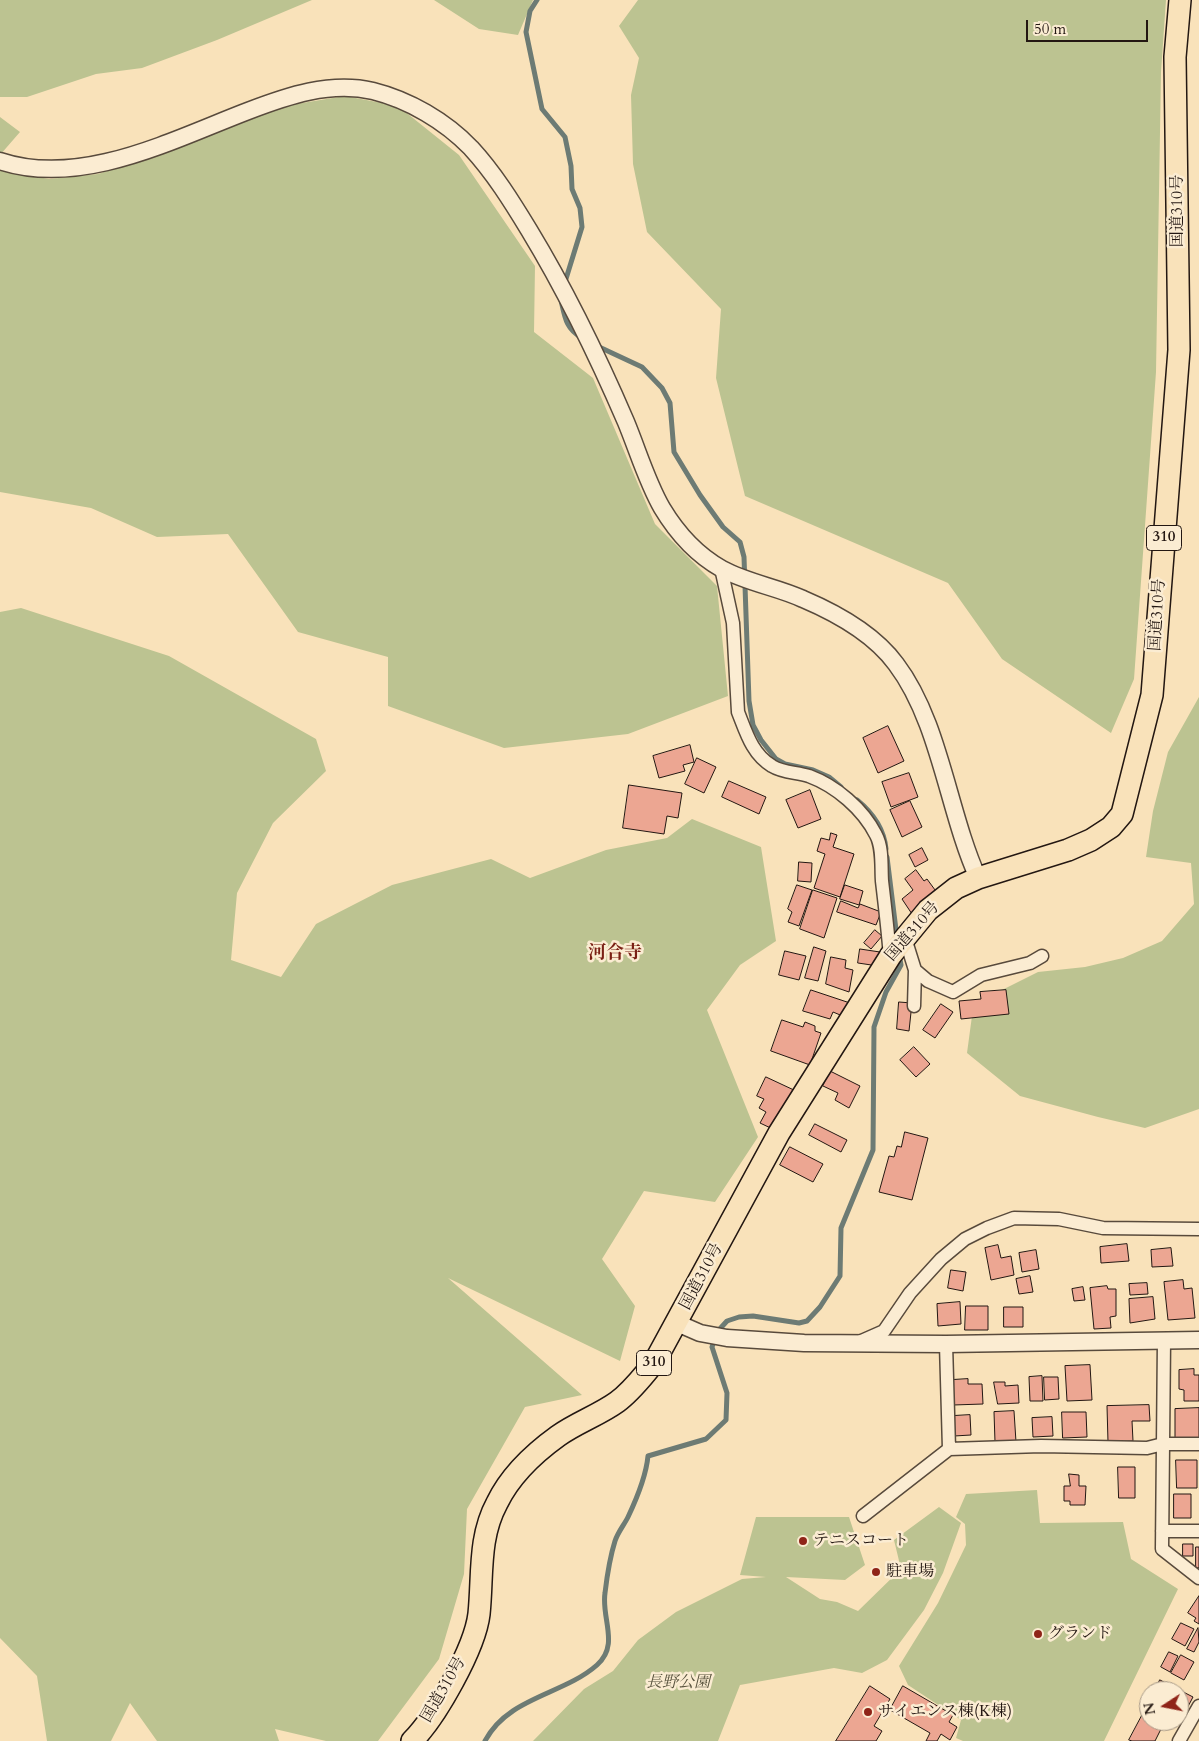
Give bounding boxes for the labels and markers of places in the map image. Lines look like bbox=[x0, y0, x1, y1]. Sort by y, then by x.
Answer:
place label: テニスコート bbox=[813, 1531, 909, 1551]
marker: テニスコート bbox=[797, 1535, 809, 1547]
place label: 駐車場 bbox=[886, 1562, 934, 1582]
marker: 駐車場 bbox=[870, 1566, 882, 1578]
place label: グランド bbox=[1048, 1624, 1112, 1644]
marker: グランド bbox=[1032, 1628, 1044, 1640]
place label: サイエンス棟(K棟) bbox=[878, 1702, 1012, 1722]
marker: サイエンス棟(K棟) bbox=[862, 1706, 874, 1718]

